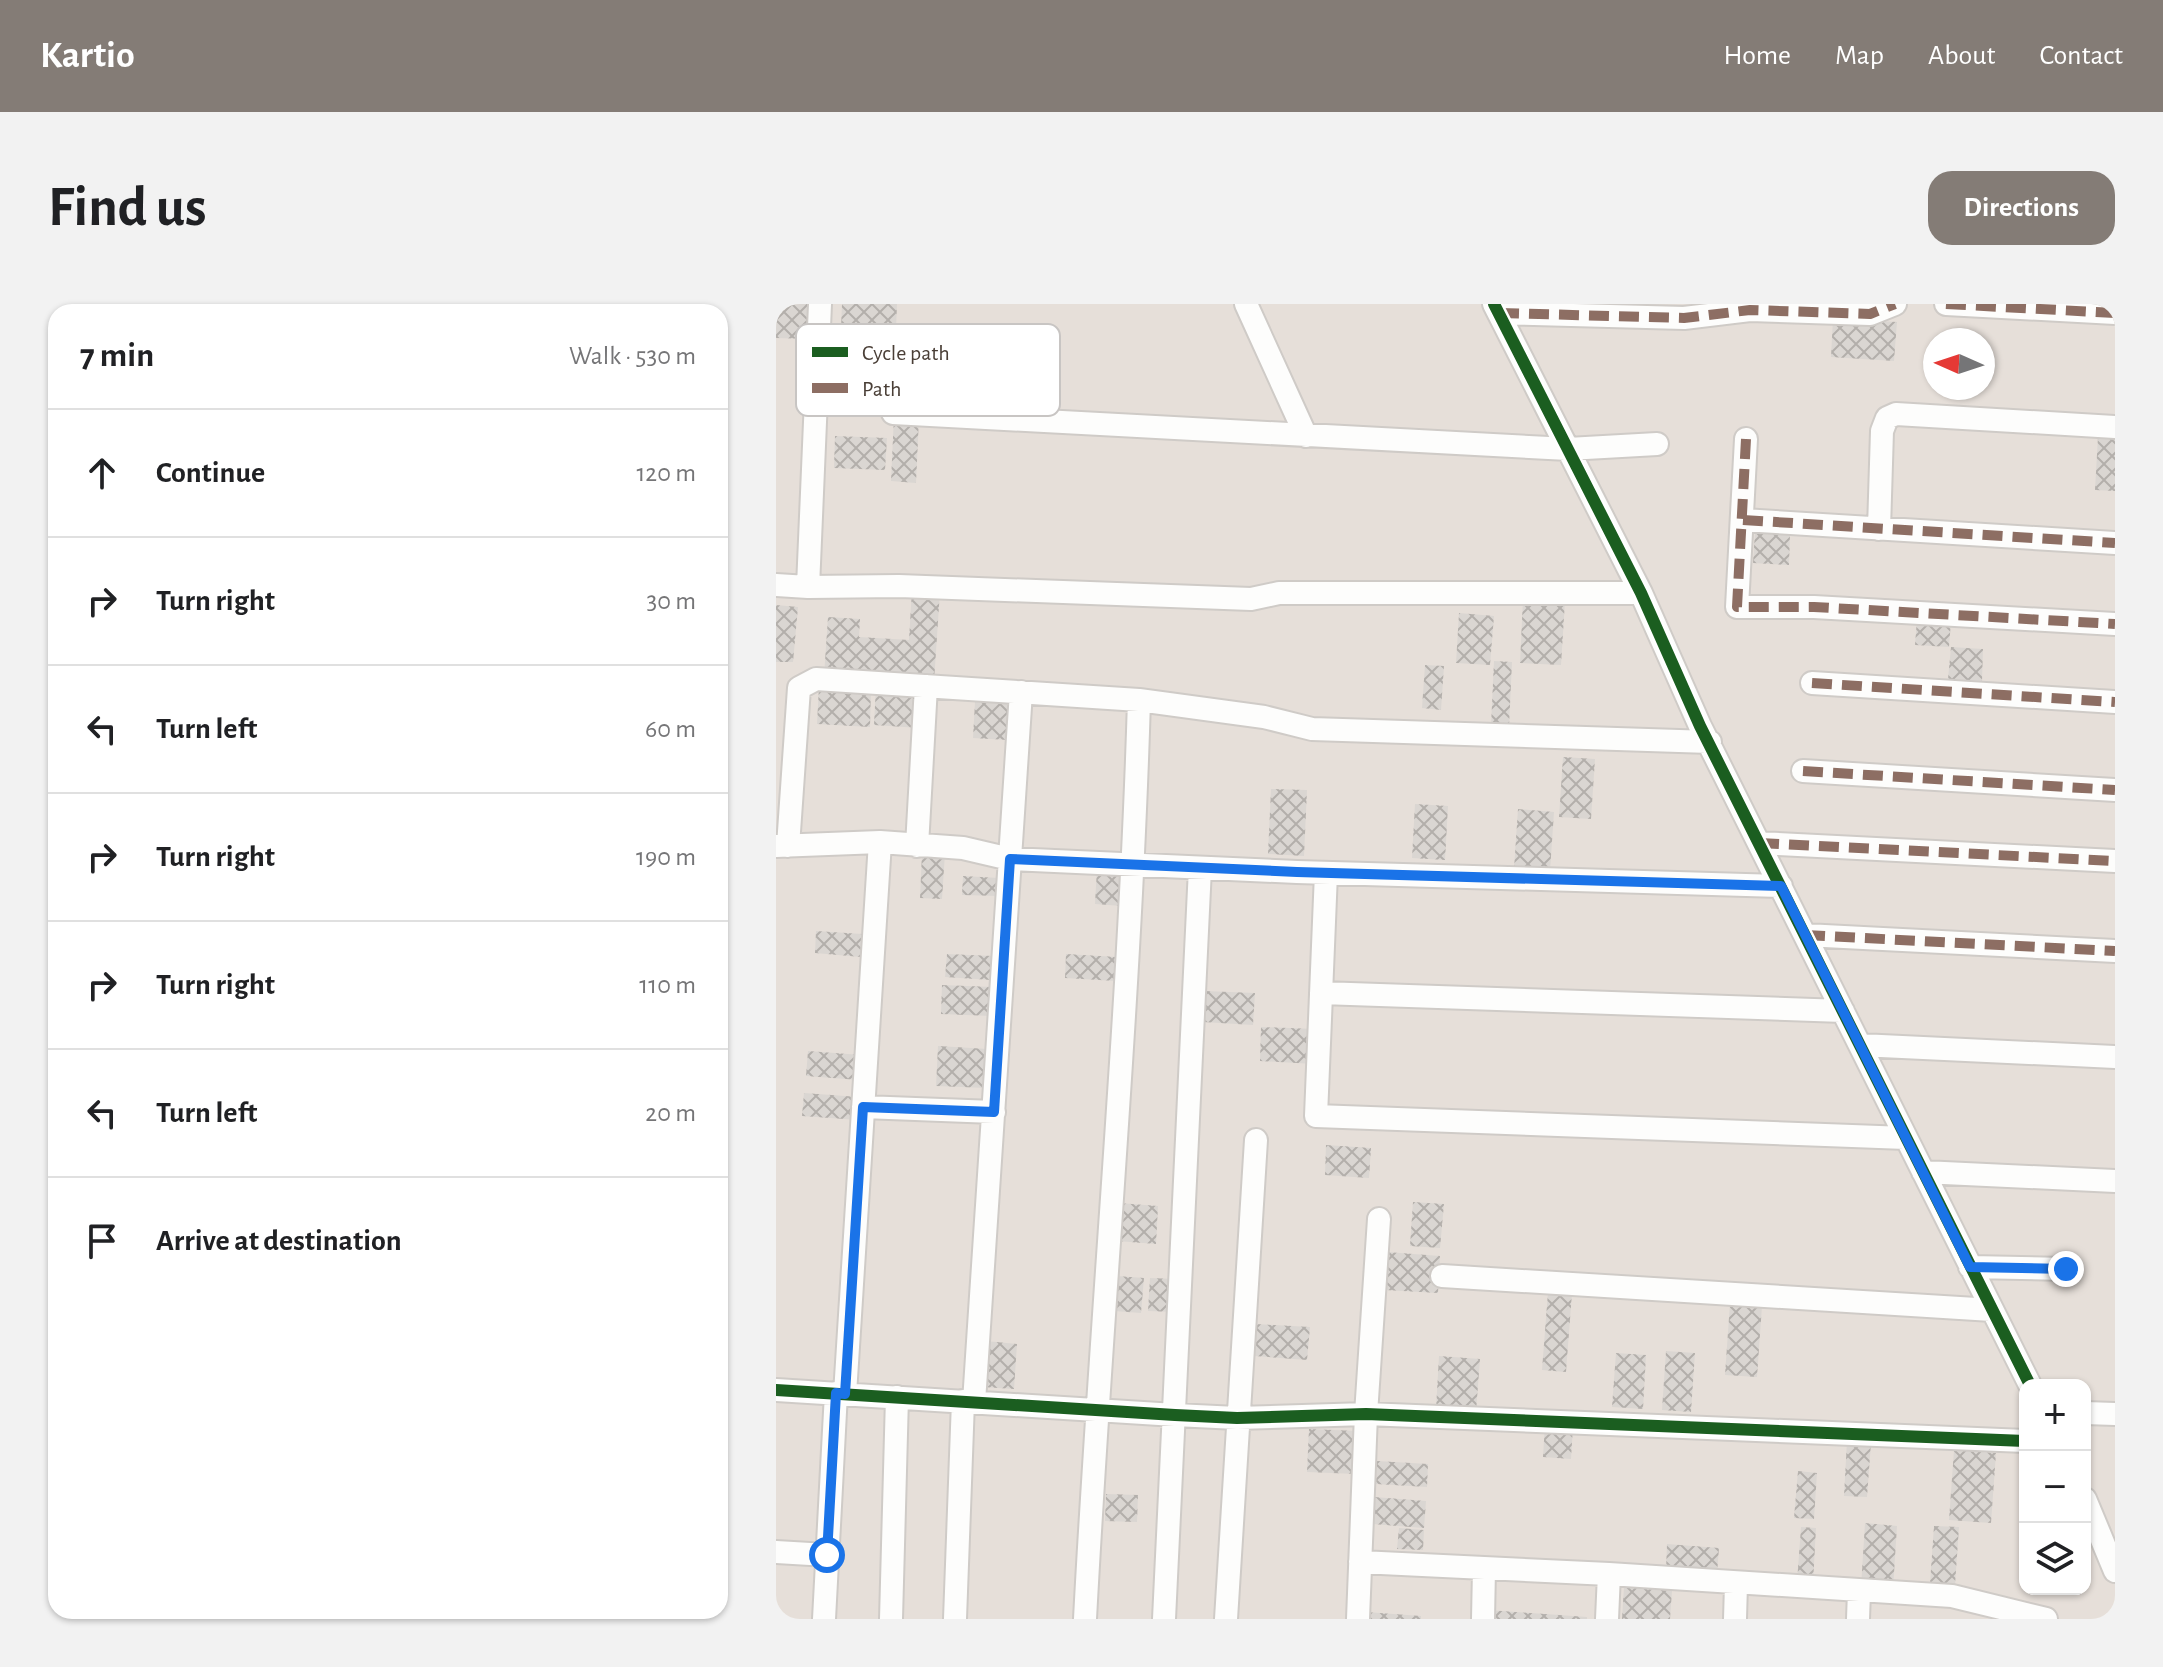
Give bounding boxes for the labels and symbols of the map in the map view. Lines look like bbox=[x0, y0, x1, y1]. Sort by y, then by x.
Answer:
legend bbox=[796, 324, 1060, 416]
north arrow bbox=[1923, 328, 1995, 400]
text: Cycle path bbox=[862, 342, 950, 364]
text: Path bbox=[862, 378, 902, 400]
route end bbox=[2048, 1251, 2084, 1287]
route start bbox=[809, 1537, 845, 1573]

